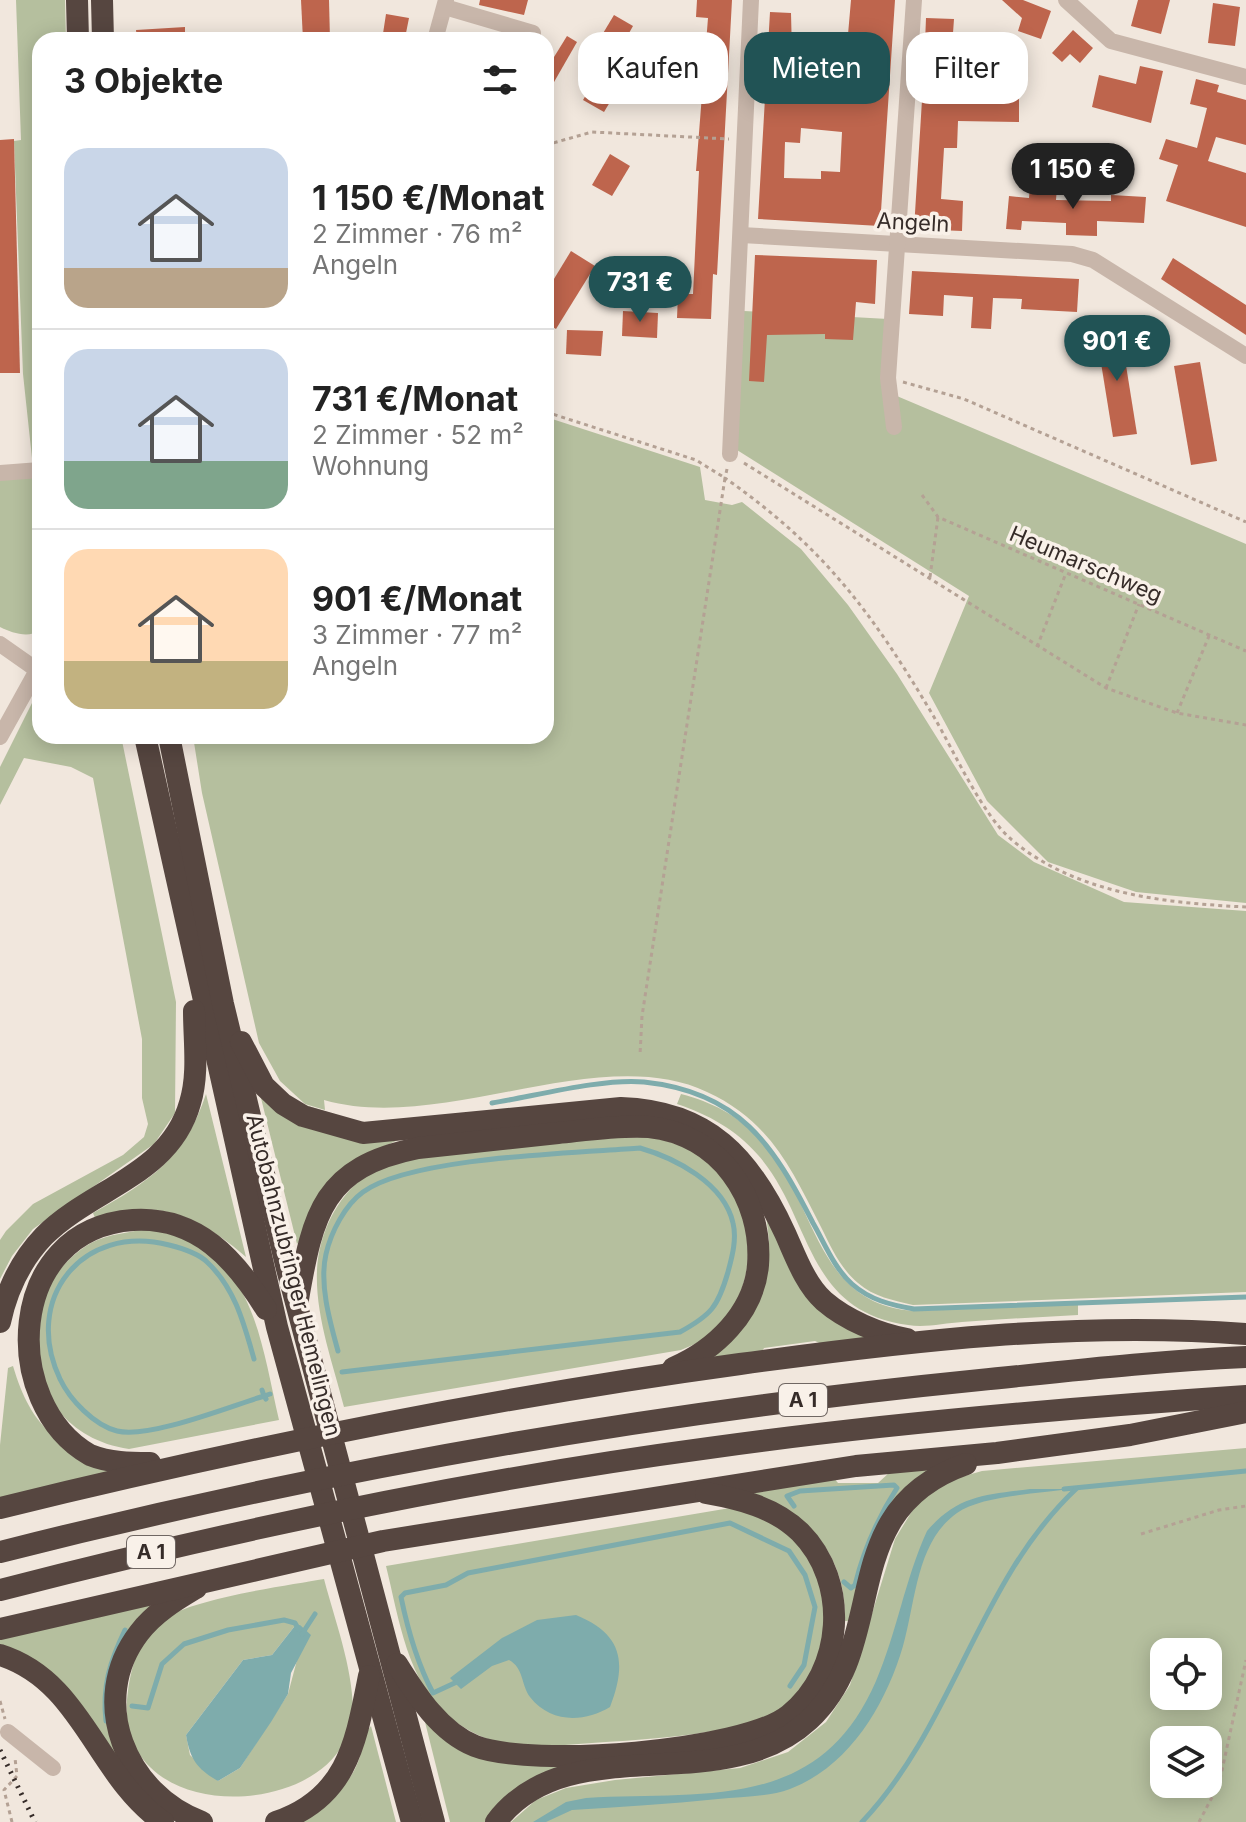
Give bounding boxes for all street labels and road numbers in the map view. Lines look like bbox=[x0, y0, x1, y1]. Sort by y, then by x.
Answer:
street label: Angeln bbox=[876, 207, 950, 237]
street label: Heumarschweg bbox=[1006, 520, 1166, 608]
street label: Autobahnzubringer Hemelingen bbox=[241, 1111, 347, 1439]
road number: A 1 bbox=[779, 1384, 827, 1416]
road number: A 1 bbox=[127, 1536, 175, 1568]

